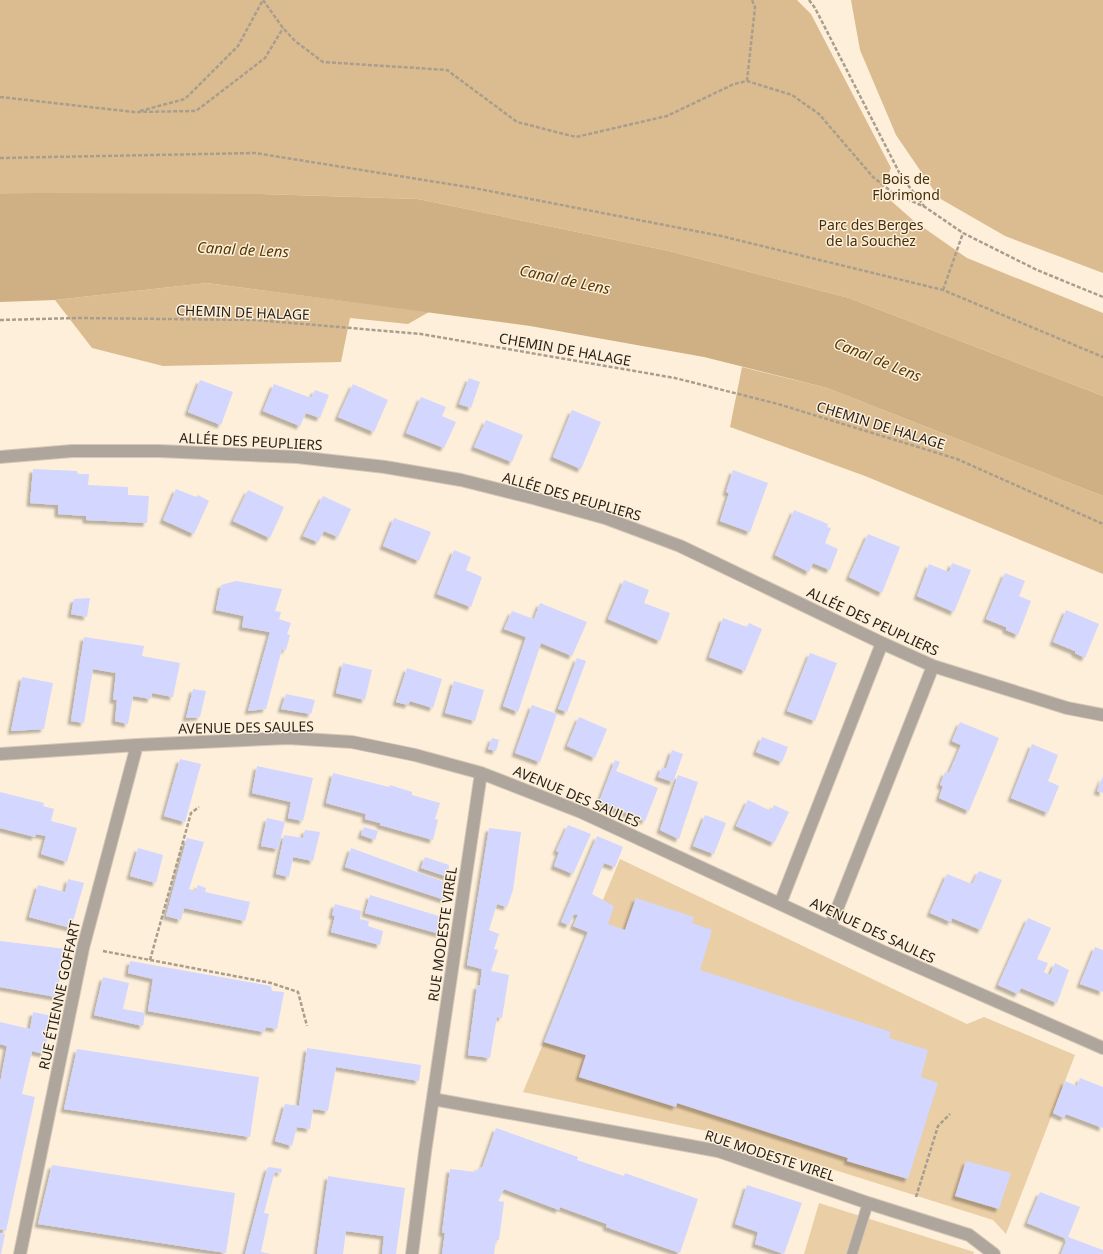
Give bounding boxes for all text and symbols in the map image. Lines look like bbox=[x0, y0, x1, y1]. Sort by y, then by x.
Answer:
park label: Bois de Florimond bbox=[872, 169, 940, 204]
park label: Parc des Berges de la Souchez bbox=[819, 215, 924, 250]
water label: Canal de Lens bbox=[196, 237, 290, 261]
water label: Canal de Lens bbox=[518, 260, 613, 298]
street label: CHEMIN DE HALAGE bbox=[176, 300, 310, 324]
street label: CHEMIN DE HALAGE bbox=[498, 328, 632, 370]
water label: Canal de Lens bbox=[832, 332, 925, 386]
street label: CHEMIN DE HALAGE bbox=[814, 396, 948, 454]
street label: ALLÉE DES PEUPLIERS bbox=[179, 428, 323, 454]
street label: ALLÉE DES PEUPLIERS bbox=[500, 467, 644, 525]
street label: ALLÉE DES PEUPLIERS bbox=[804, 582, 942, 660]
street label: AVENUE DES SAULES bbox=[178, 716, 314, 738]
street label: AVENUE DES SAULES bbox=[511, 761, 644, 831]
street label: RUE MODESTE VIREL bbox=[423, 865, 461, 1003]
street label: AVENUE DES SAULES bbox=[807, 893, 939, 967]
street label: RUE ÉTIENNE GOFFART bbox=[34, 918, 84, 1071]
street label: RUE MODESTE VIREL bbox=[702, 1125, 838, 1185]

